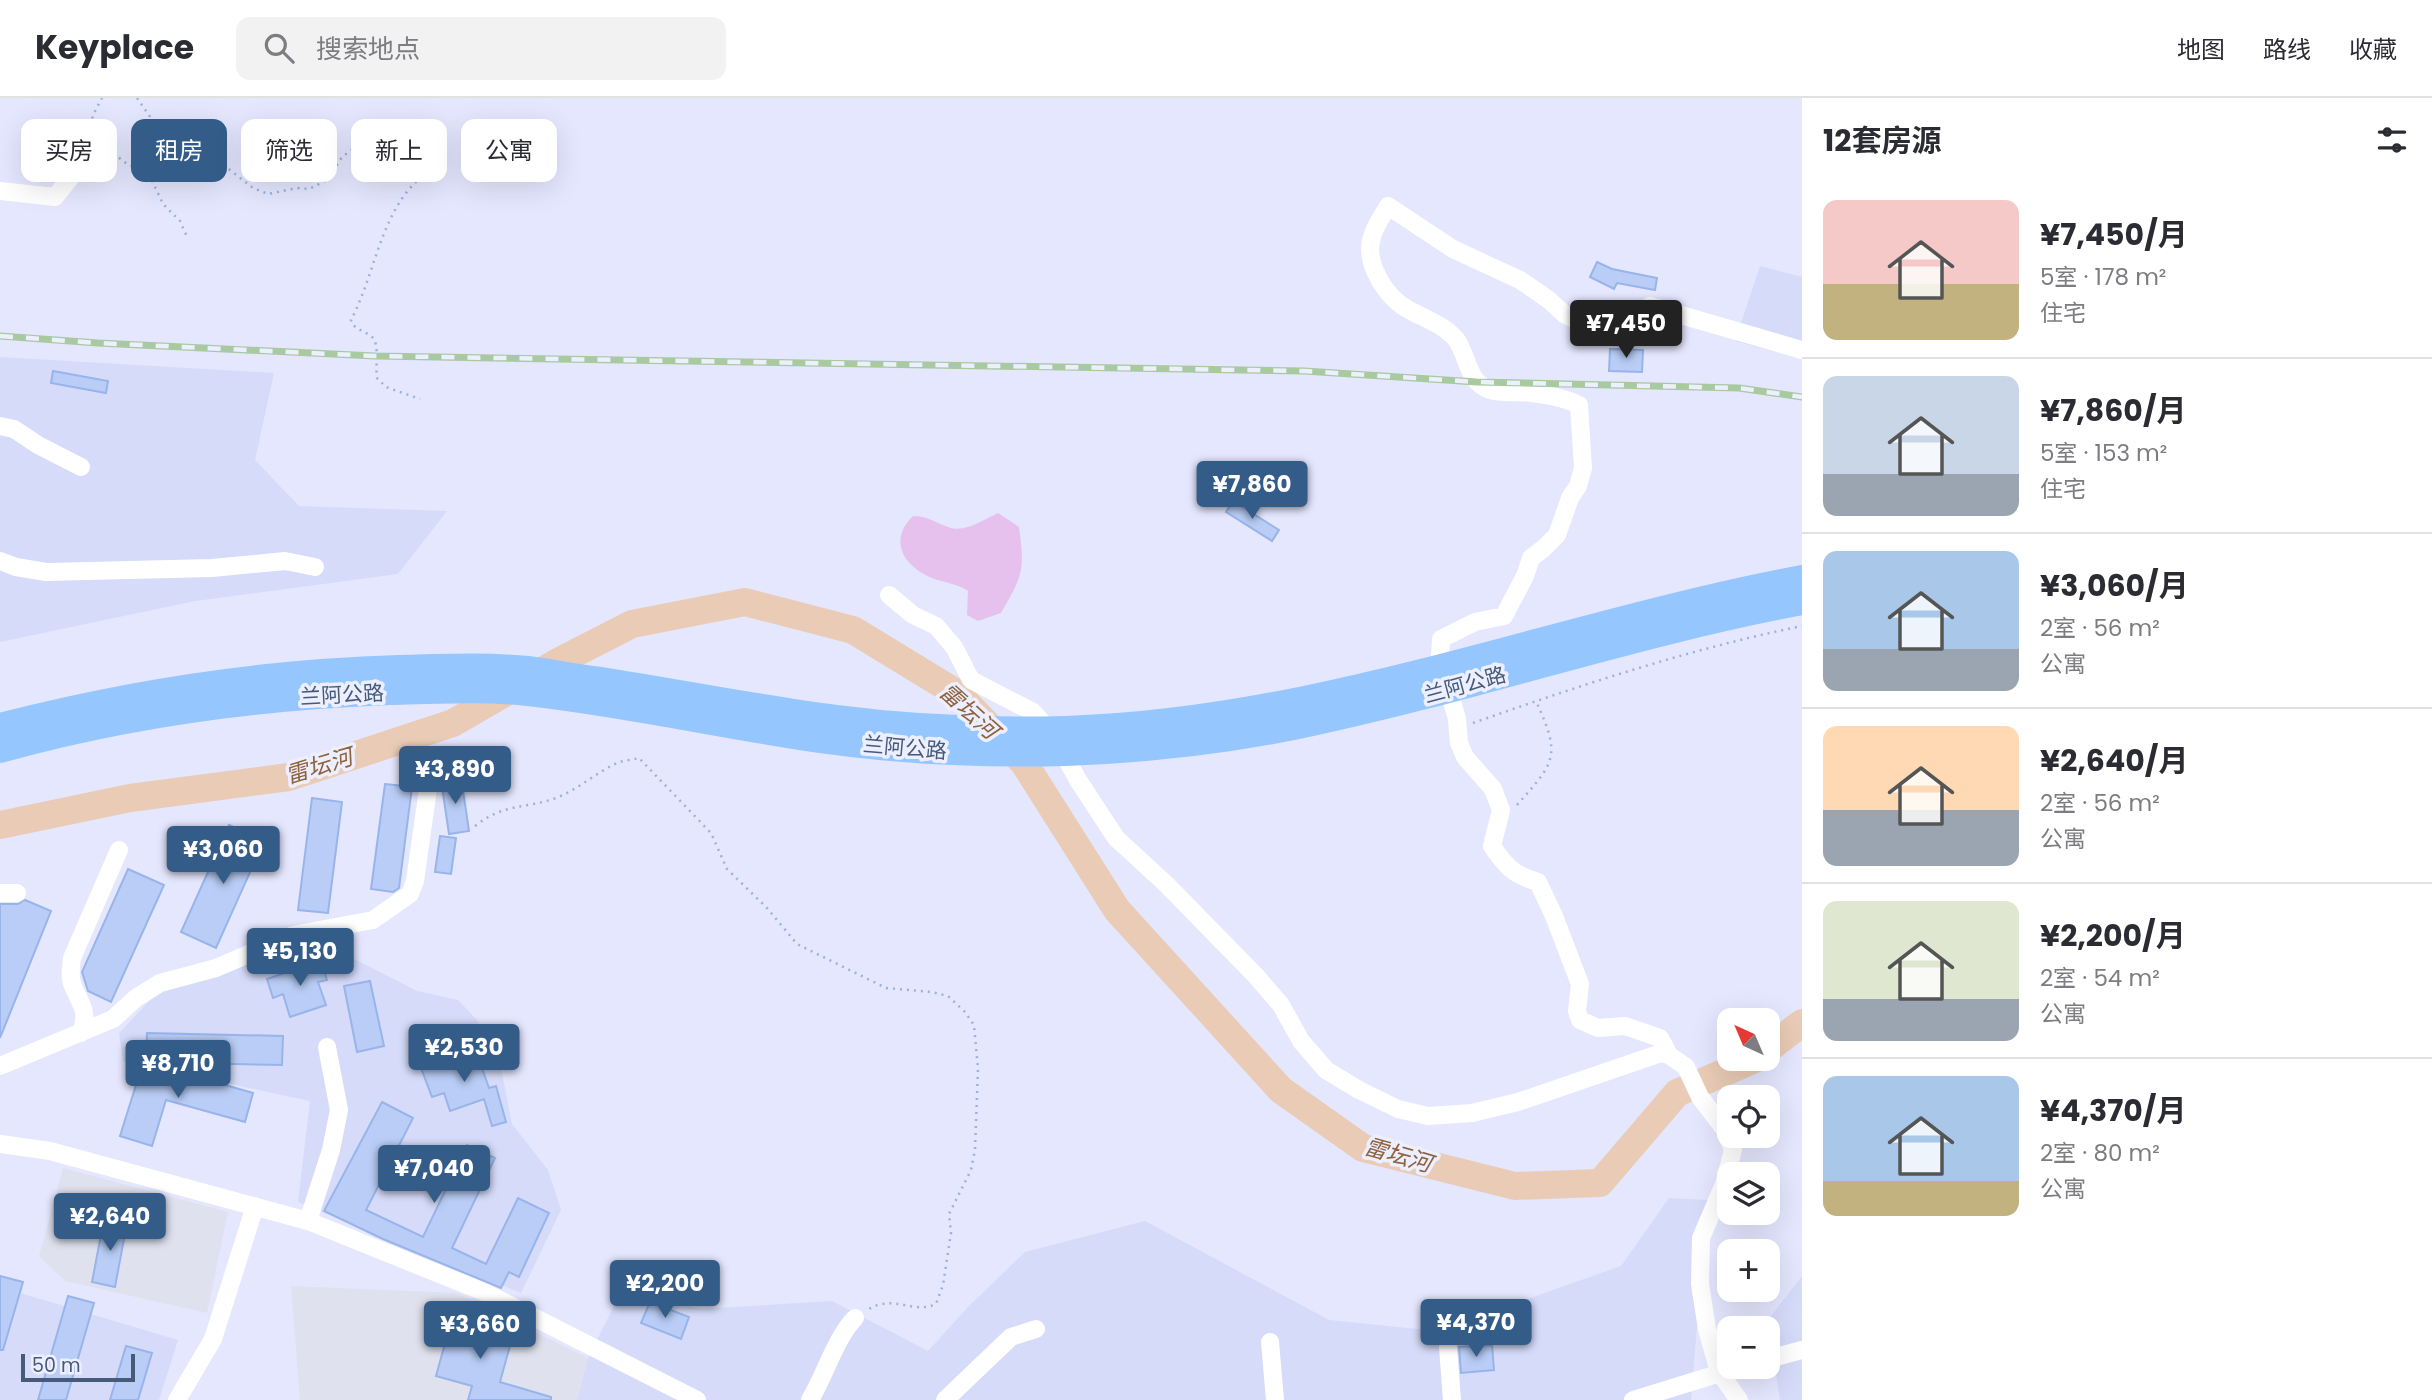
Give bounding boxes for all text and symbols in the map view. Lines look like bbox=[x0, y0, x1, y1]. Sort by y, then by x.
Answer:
search box bbox=[236, 17, 726, 80]
text: Keyplace bbox=[35, 24, 194, 71]
icon: search bbox=[260, 29, 298, 67]
text: 搜索地点 bbox=[316, 31, 420, 67]
text: 地图 bbox=[2177, 33, 2225, 66]
text: 路线 bbox=[2263, 33, 2311, 66]
text: 收藏 bbox=[2349, 33, 2397, 66]
chip: 买房 bbox=[21, 119, 117, 182]
chip: 租房 bbox=[131, 119, 227, 182]
chip: 筛选 bbox=[241, 119, 337, 182]
chip: 新上 bbox=[351, 119, 447, 182]
chip: 公寓 bbox=[461, 119, 557, 182]
text: 12套房源 bbox=[1823, 119, 1941, 162]
icon: filters bbox=[2373, 121, 2411, 159]
text: ¥7,450/月 bbox=[2040, 213, 2188, 256]
icon: home bbox=[1879, 228, 1963, 312]
text: 5室 · 178 m² bbox=[2040, 261, 2166, 293]
text: 住宅 bbox=[2040, 297, 2086, 329]
pin: ¥7,450 bbox=[1569, 300, 1683, 360]
text: ¥7,450 bbox=[1586, 307, 1666, 339]
text: ¥7,860/月 bbox=[2040, 389, 2187, 432]
icon: home bbox=[1879, 404, 1963, 488]
text: 5室 · 153 m² bbox=[2040, 437, 2167, 469]
pin: ¥7,860 bbox=[1195, 462, 1309, 521]
text: ¥7,860 bbox=[1213, 468, 1291, 500]
text: 住宅 bbox=[2040, 473, 2086, 505]
text: ¥3,060/月 bbox=[2040, 564, 2189, 607]
icon: home bbox=[1879, 579, 1963, 663]
text: 2室 · 56 m² bbox=[2040, 612, 2160, 644]
text: 公寓 bbox=[2040, 648, 2086, 680]
street label: 兰阿公路 bbox=[1421, 660, 1509, 709]
water label: 雷坛河 bbox=[933, 676, 1008, 749]
street label: 兰阿公路 bbox=[299, 678, 385, 711]
street label: 兰阿公路 bbox=[862, 729, 948, 766]
water label: 雷坛河 bbox=[281, 739, 360, 791]
text: ¥2,640/月 bbox=[2040, 739, 2188, 782]
pin: ¥3,890 bbox=[398, 746, 512, 806]
text: ¥3,890 bbox=[415, 753, 495, 785]
icon: home bbox=[1879, 754, 1963, 838]
text: 2室 · 56 m² bbox=[2040, 787, 2160, 819]
text: 公寓 bbox=[2040, 823, 2086, 855]
pin: ¥3,060 bbox=[166, 826, 280, 886]
text: ¥3,060 bbox=[183, 833, 263, 865]
text: ¥2,200/月 bbox=[2040, 914, 2186, 957]
pin: ¥5,130 bbox=[243, 928, 357, 988]
icon: home bbox=[1879, 929, 1963, 1013]
text: ¥5,130 bbox=[263, 935, 337, 967]
text: 2室 · 54 m² bbox=[2040, 962, 2160, 994]
text: 公寓 bbox=[2040, 998, 2086, 1030]
north arrow bbox=[1717, 1008, 1780, 1071]
map controls bbox=[1717, 1008, 1780, 1379]
pin: ¥2,530 bbox=[407, 1024, 521, 1084]
text: ¥2,530 bbox=[424, 1031, 504, 1063]
pin: ¥8,710 bbox=[121, 1040, 235, 1100]
text: ¥8,710 bbox=[142, 1047, 214, 1079]
button: locate bbox=[1717, 1085, 1780, 1148]
text: ¥4,370/月 bbox=[2040, 1089, 2186, 1132]
icon: home bbox=[1879, 1104, 1963, 1188]
water label: 雷坛河 bbox=[1360, 1130, 1439, 1181]
text: 2室 · 80 m² bbox=[2040, 1137, 2160, 1169]
pin: ¥7,040 bbox=[377, 1146, 491, 1205]
text: ¥7,040 bbox=[394, 1152, 474, 1184]
button: layers bbox=[1717, 1162, 1780, 1225]
text: 公寓 bbox=[2040, 1173, 2086, 1205]
pin: ¥2,640 bbox=[53, 1194, 167, 1253]
text: ¥2,640 bbox=[70, 1200, 150, 1232]
button: + bbox=[1717, 1239, 1780, 1302]
pin: ¥2,200 bbox=[608, 1260, 722, 1320]
text: ¥2,200 bbox=[626, 1267, 704, 1299]
pin: ¥4,370 bbox=[1419, 1300, 1533, 1359]
pin: ¥3,660 bbox=[423, 1302, 537, 1361]
text: ¥4,370 bbox=[1437, 1306, 1515, 1338]
text: ¥3,660 bbox=[440, 1308, 520, 1340]
button: − bbox=[1717, 1316, 1780, 1379]
scale bar bbox=[21, 1351, 135, 1383]
text: 50 m bbox=[32, 1352, 81, 1379]

